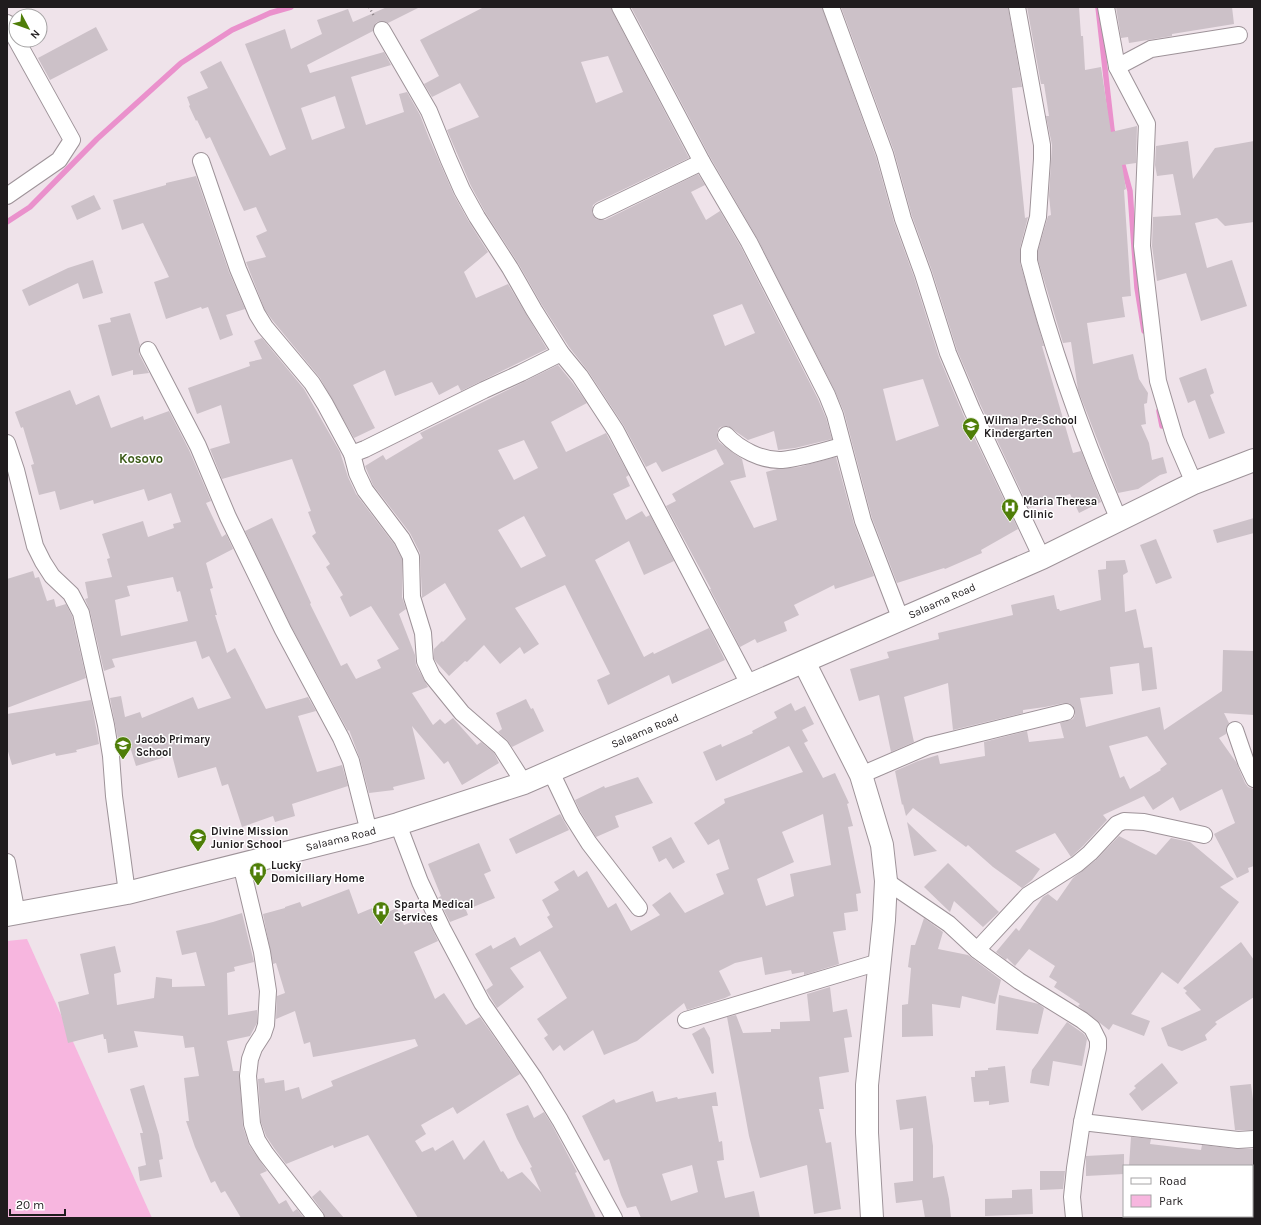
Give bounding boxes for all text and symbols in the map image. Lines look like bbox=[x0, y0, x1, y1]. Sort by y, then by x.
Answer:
north arrow bbox=[8, 8, 48, 48]
text: N bbox=[28, 27, 43, 41]
place label: Wilma Pre-School Kindergarten bbox=[984, 414, 1077, 440]
school or university icon: Wilma Pre-School Kindergarten bbox=[961, 416, 981, 441]
district label: Kosovo bbox=[119, 451, 163, 466]
place label: Maria Theresa Clinic bbox=[1023, 495, 1097, 521]
hospital icon: Maria Theresa Clinic bbox=[1000, 497, 1020, 522]
street label: Salaama Road bbox=[906, 580, 978, 622]
street label: Salaama Road bbox=[609, 711, 681, 751]
place label: Jacob Primary School bbox=[136, 733, 210, 759]
school or university icon: Jacob Primary School bbox=[113, 735, 133, 760]
street label: Salaama Road bbox=[304, 824, 378, 854]
place label: Divine Mission Junior School bbox=[211, 825, 288, 851]
school or university icon: Divine Mission Junior School bbox=[188, 827, 208, 852]
place label: Lucky Domiciliary Home bbox=[271, 859, 365, 885]
hospital icon: Lucky Domiciliary Home bbox=[248, 861, 268, 886]
place label: Sparta Medical Services bbox=[394, 898, 473, 924]
hospital icon: Sparta Medical Services bbox=[371, 900, 391, 925]
legend bbox=[1123, 1165, 1253, 1217]
text: Road bbox=[1159, 1174, 1187, 1188]
scale bar bbox=[10, 1191, 65, 1217]
text: Park bbox=[1159, 1194, 1184, 1208]
text: 20 m bbox=[16, 1198, 44, 1212]

